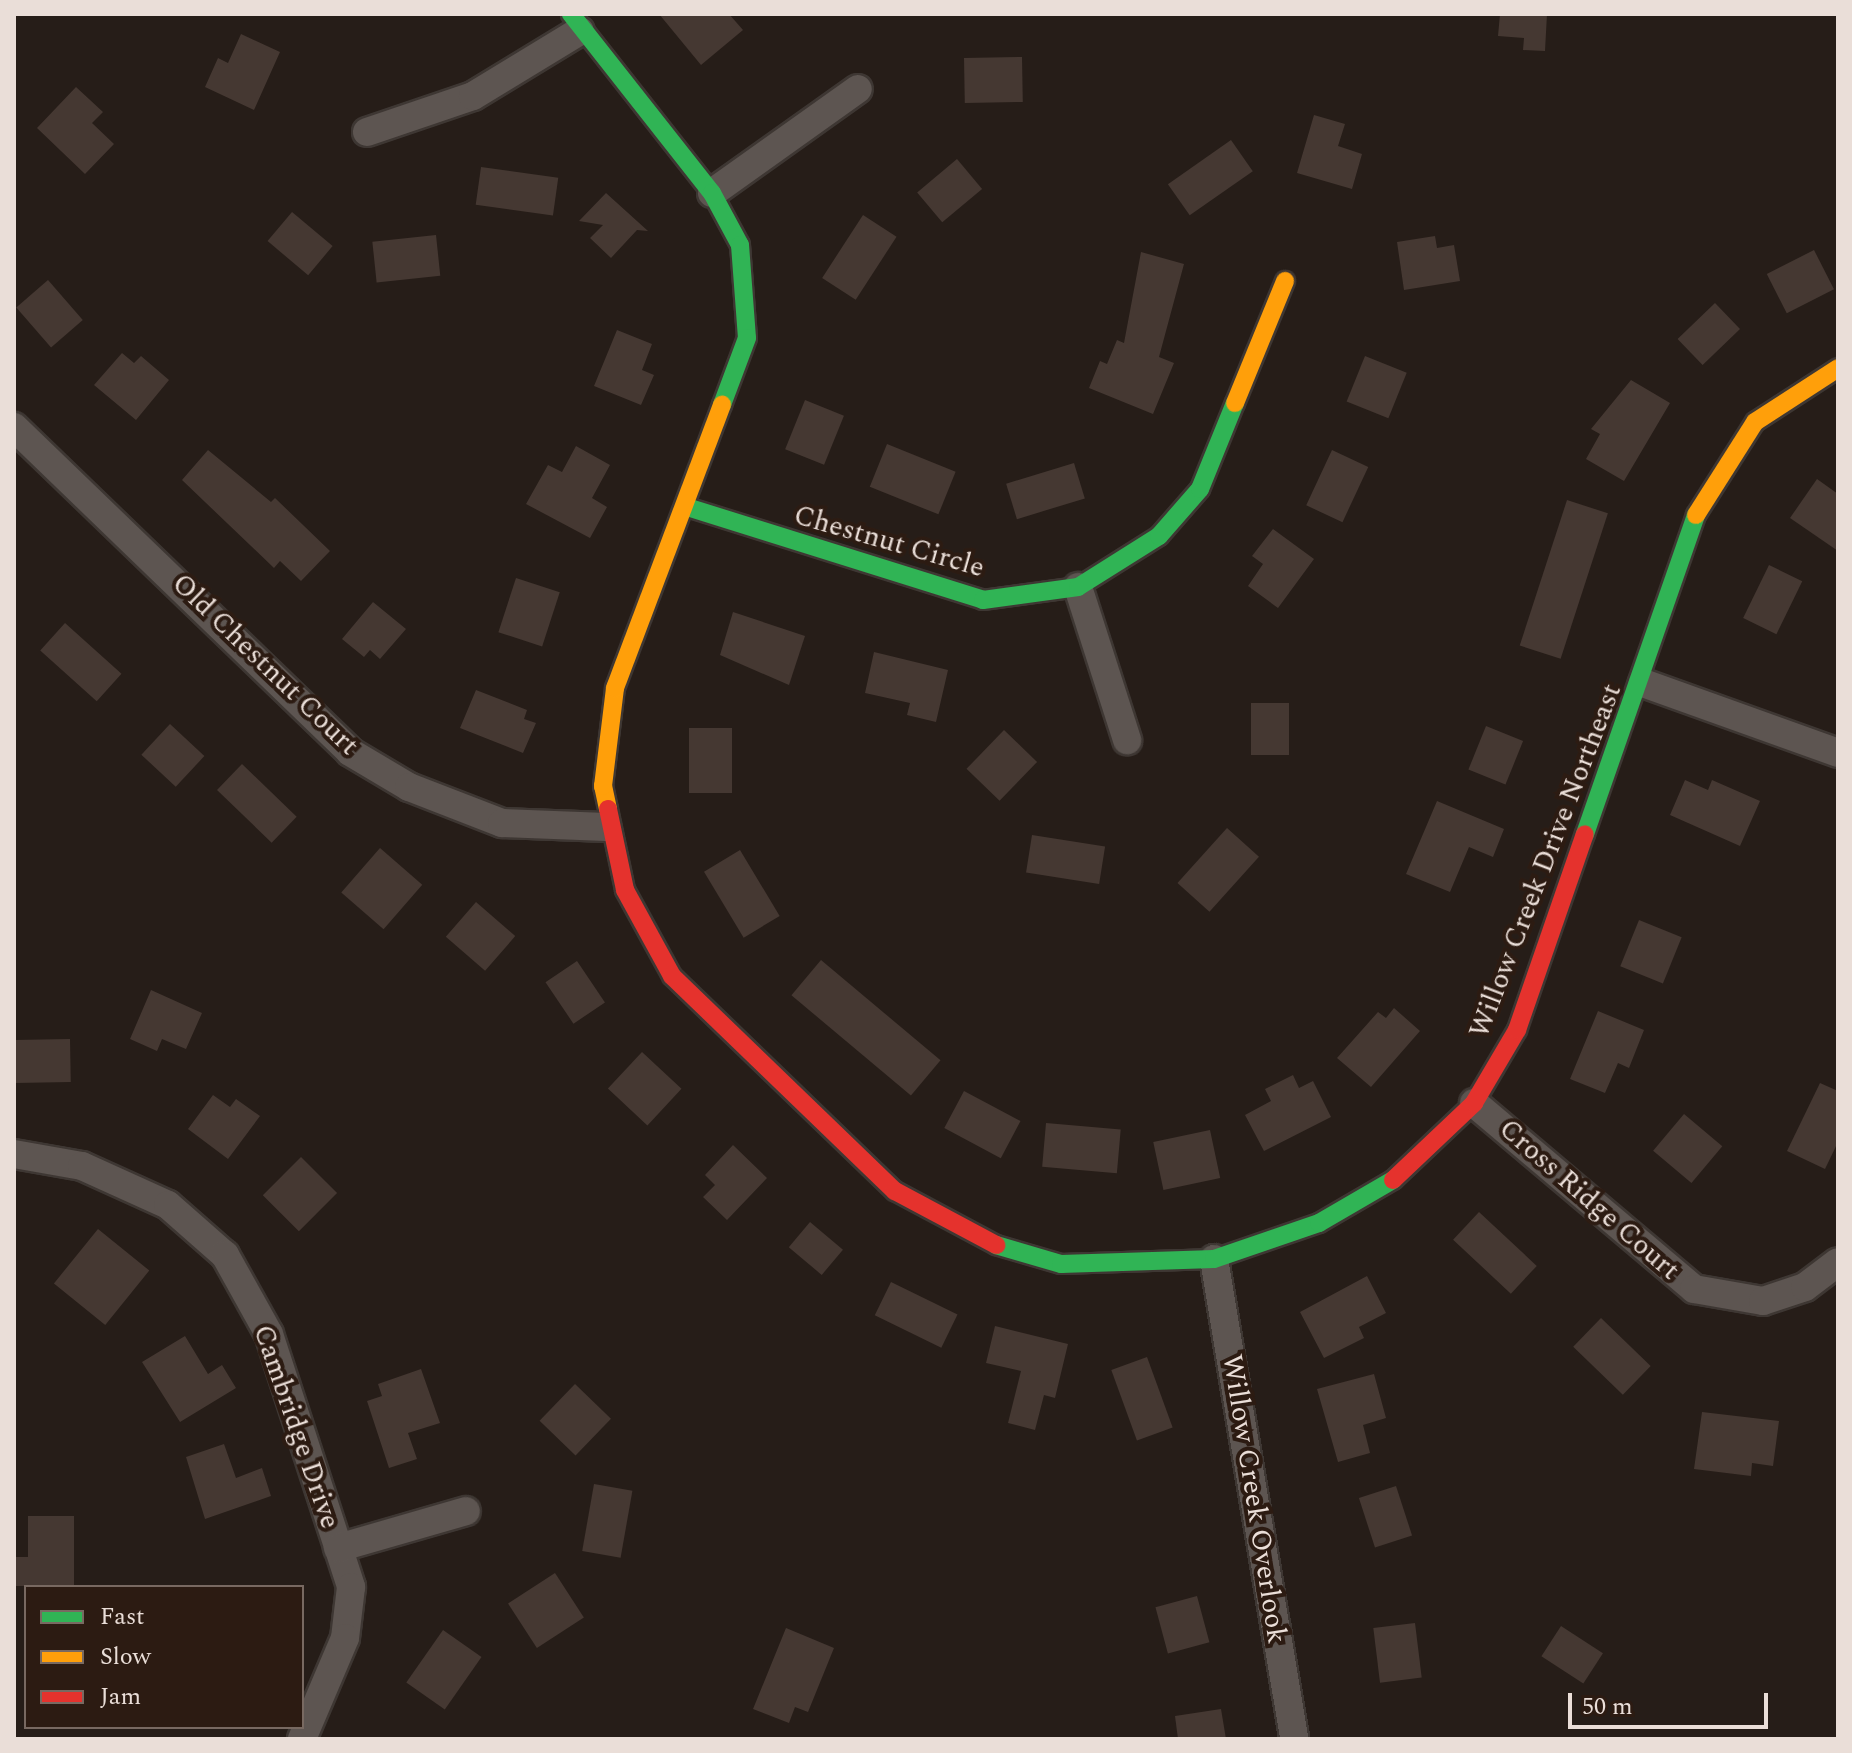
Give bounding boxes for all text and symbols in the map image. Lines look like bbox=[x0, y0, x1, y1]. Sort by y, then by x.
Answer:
street label: Chestnut Circle bbox=[790, 499, 988, 585]
street label: Old Chestnut Court bbox=[165, 567, 365, 763]
street label: Willow Creek Drive Northeast bbox=[1463, 679, 1629, 1043]
street label: Cross Ridge Court bbox=[1492, 1112, 1686, 1288]
street label: Cambridge Drive bbox=[245, 1321, 347, 1533]
street label: Willow Creek Overlook bbox=[1215, 1352, 1293, 1646]
legend bbox=[24, 1585, 304, 1729]
text: Fast bbox=[100, 1599, 145, 1635]
text: Slow bbox=[100, 1639, 151, 1675]
scale bar bbox=[1572, 1677, 1772, 1727]
text: Jam bbox=[100, 1679, 141, 1715]
text: 50 m bbox=[1582, 1689, 1633, 1725]

